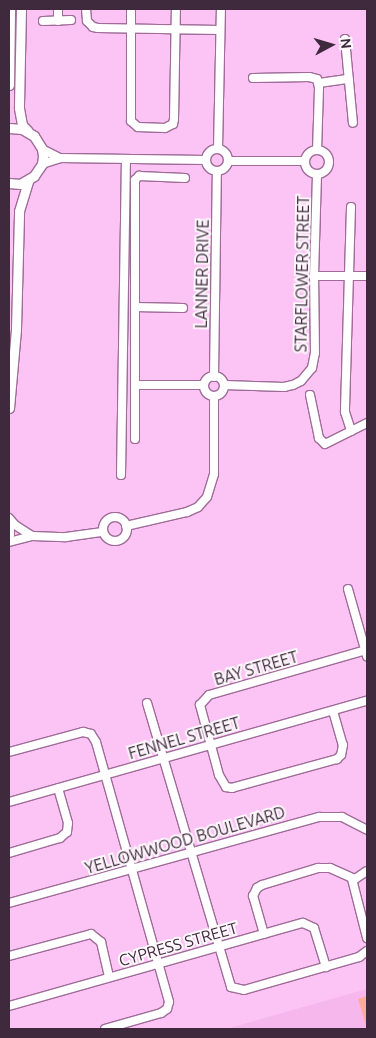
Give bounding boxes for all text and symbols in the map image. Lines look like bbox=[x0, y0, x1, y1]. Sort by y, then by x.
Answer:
north arrow bbox=[306, 20, 356, 70]
text: N bbox=[337, 37, 354, 49]
street label: STARFLOWER STREET bbox=[291, 196, 313, 352]
street label: LANNER DRIVE bbox=[191, 219, 213, 329]
street label: BAY STREET bbox=[212, 647, 300, 689]
street label: FENNEL STREET bbox=[126, 713, 242, 763]
street label: YELLOWWOOD BOULEVARD bbox=[83, 802, 287, 878]
street label: CYPRESS STREET bbox=[117, 918, 239, 970]

